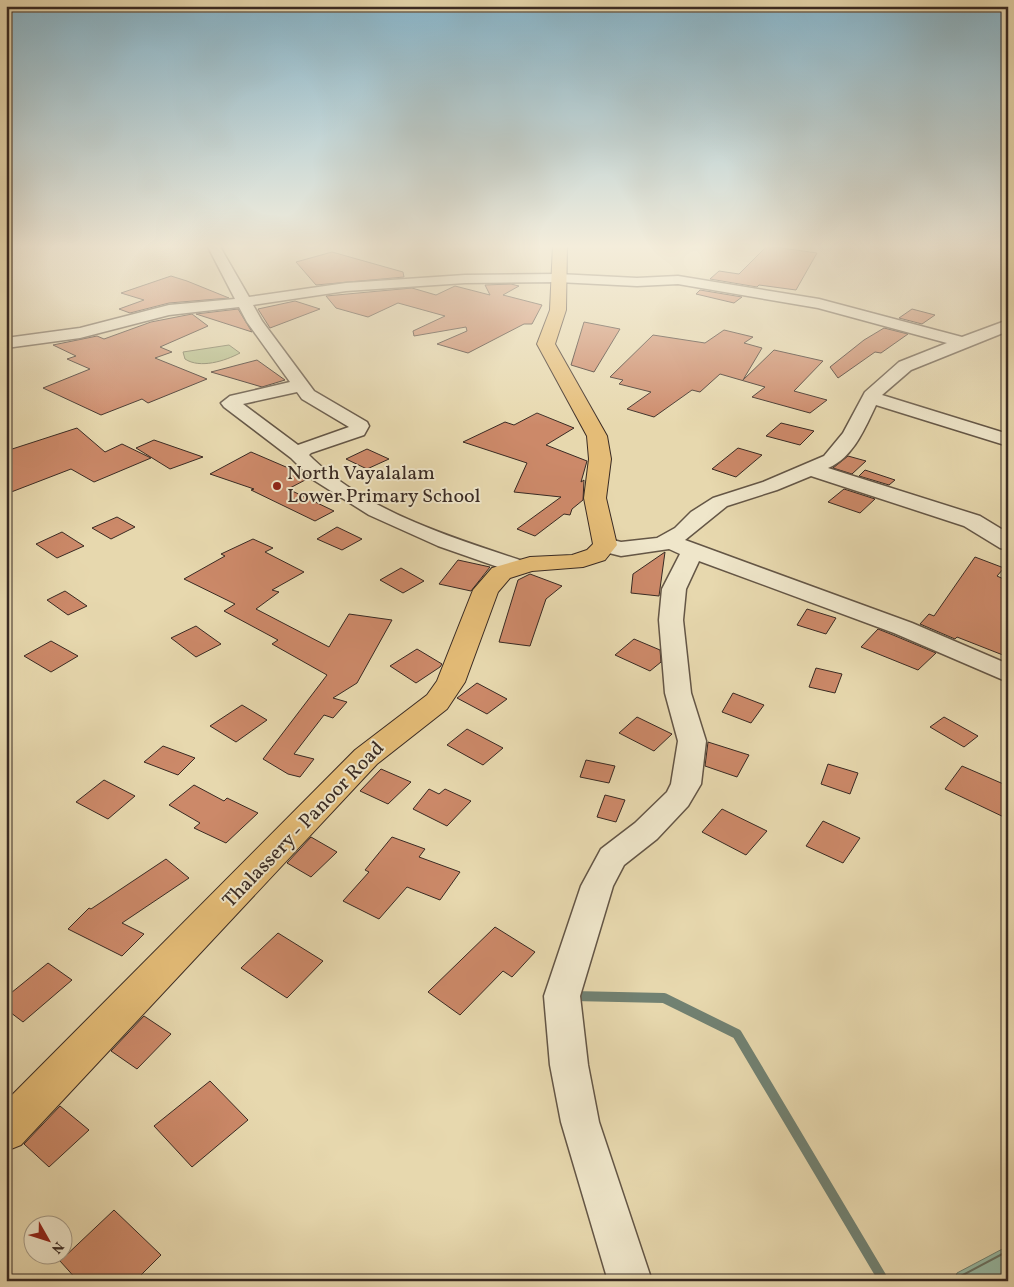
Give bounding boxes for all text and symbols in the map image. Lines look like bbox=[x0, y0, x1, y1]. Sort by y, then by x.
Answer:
place label: North Vayalalam Lower Primary School bbox=[287, 460, 481, 511]
marker: North Vayalalam Lower Primary School bbox=[271, 480, 283, 492]
street label: Thalassery - Panoor Road bbox=[217, 735, 391, 915]
north arrow bbox=[22, 1214, 72, 1264]
text: N bbox=[46, 1237, 68, 1257]

